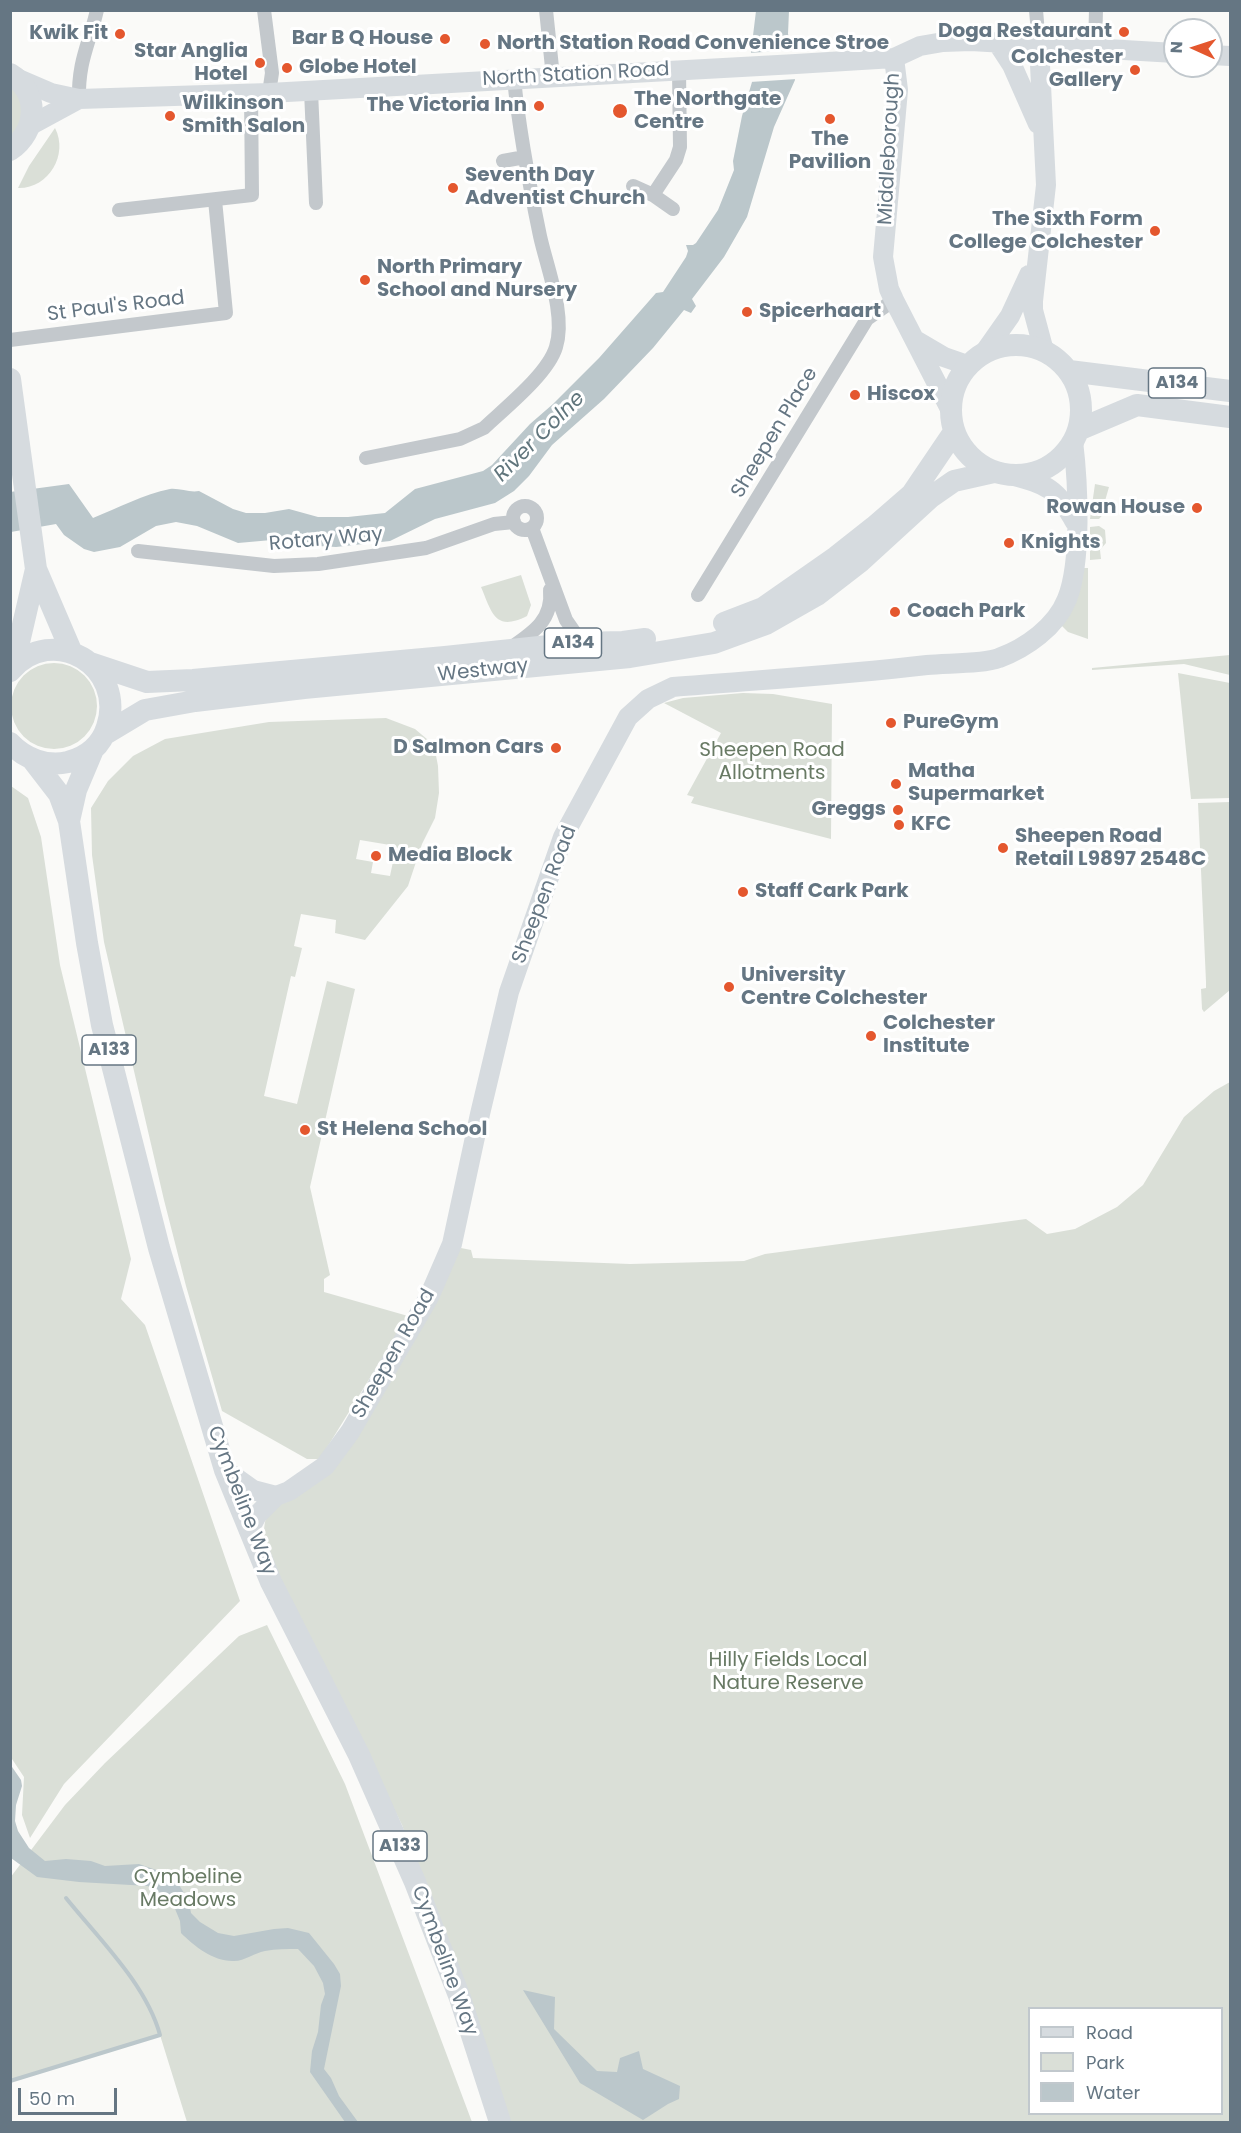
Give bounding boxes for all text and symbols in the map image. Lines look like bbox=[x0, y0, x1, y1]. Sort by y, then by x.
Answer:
north arrow bbox=[1163, 18, 1223, 78]
place label: Doga Restaurant bbox=[938, 20, 1112, 44]
place label: Kwik Fit bbox=[29, 22, 108, 46]
marker: Doga Restaurant bbox=[1117, 25, 1131, 39]
marker: Kwik Fit bbox=[113, 27, 127, 41]
place label: Bar B Q House bbox=[292, 27, 433, 51]
marker: Bar B Q House bbox=[438, 32, 452, 46]
place label: North Station Road Convenience Stroe bbox=[497, 32, 889, 56]
marker: North Station Road Convenience Stroe bbox=[478, 37, 492, 51]
place label: Star Anglia Hotel bbox=[134, 40, 248, 87]
text: N bbox=[1165, 41, 1188, 54]
place label: Colchester Gallery bbox=[1011, 46, 1123, 93]
marker: Star Anglia Hotel bbox=[253, 56, 267, 70]
place label: Globe Hotel bbox=[299, 56, 417, 80]
street label: North Station Road bbox=[482, 58, 670, 92]
marker: Globe Hotel bbox=[280, 61, 294, 75]
marker: Colchester Gallery bbox=[1128, 63, 1142, 77]
street label: Middleborough bbox=[874, 72, 906, 226]
place label: The Northgate Centre bbox=[634, 88, 781, 135]
place label: Wilkinson Smith Salon bbox=[182, 92, 305, 139]
place label: The Victoria Inn bbox=[367, 94, 527, 118]
marker: The Victoria Inn bbox=[532, 99, 546, 113]
marker: The Northgate Centre bbox=[611, 102, 629, 120]
marker: Wilkinson Smith Salon bbox=[163, 109, 177, 123]
marker: The Pavilion bbox=[823, 112, 837, 126]
place label: The Pavilion bbox=[789, 128, 871, 175]
place label: Seventh Day Adventist Church bbox=[465, 164, 646, 211]
marker: Seventh Day Adventist Church bbox=[446, 181, 460, 195]
place label: The Sixth Form College Colchester bbox=[949, 208, 1143, 255]
marker: The Sixth Form College Colchester bbox=[1148, 224, 1162, 238]
place label: North Primary School and Nursery bbox=[377, 256, 577, 303]
marker: North Primary School and Nursery bbox=[358, 273, 372, 287]
street label: St Paul's Road bbox=[46, 287, 186, 327]
place label: Spicerhaart bbox=[759, 300, 881, 324]
marker: Spicerhaart bbox=[740, 305, 754, 319]
street label: Sheepen Place bbox=[727, 363, 823, 503]
road number: A134 bbox=[1148, 368, 1206, 398]
place label: Hiscox bbox=[867, 383, 935, 407]
water label: River Colne bbox=[489, 386, 591, 488]
marker: Hiscox bbox=[848, 388, 862, 402]
place label: Rowan House bbox=[1046, 496, 1185, 520]
marker: Rowan House bbox=[1190, 501, 1204, 515]
street label: Rotary Way bbox=[268, 523, 384, 557]
place label: Knights bbox=[1021, 531, 1101, 555]
marker: Knights bbox=[1002, 536, 1016, 550]
place label: Coach Park bbox=[907, 600, 1025, 624]
marker: Coach Park bbox=[888, 605, 902, 619]
road number: A134 bbox=[544, 628, 602, 658]
street label: Westway bbox=[437, 654, 529, 688]
place label: PureGym bbox=[903, 711, 999, 735]
marker: PureGym bbox=[884, 716, 898, 730]
place label: D Salmon Cars bbox=[393, 736, 544, 760]
park label: Sheepen Road Allotments bbox=[699, 739, 845, 786]
marker: D Salmon Cars bbox=[549, 741, 563, 755]
place label: Matha Supermarket bbox=[908, 760, 1044, 807]
marker: Matha Supermarket bbox=[889, 777, 903, 791]
place label: Greggs bbox=[812, 798, 886, 822]
marker: Greggs bbox=[891, 803, 905, 817]
place label: KFC bbox=[911, 813, 951, 837]
marker: KFC bbox=[892, 818, 906, 832]
street label: Sheepen Road bbox=[508, 823, 582, 967]
place label: Sheepen Road Retail L9897 2548C bbox=[1015, 825, 1206, 872]
marker: Sheepen Road Retail L9897 2548C bbox=[996, 841, 1010, 855]
place label: Media Block bbox=[388, 844, 512, 868]
marker: Media Block bbox=[369, 849, 383, 863]
place label: Staff Cark Park bbox=[755, 880, 909, 904]
marker: Staff Cark Park bbox=[736, 885, 750, 899]
place label: University Centre Colchester bbox=[741, 964, 927, 1011]
marker: University Centre Colchester bbox=[722, 980, 736, 994]
place label: Colchester Institute bbox=[883, 1012, 995, 1059]
marker: Colchester Institute bbox=[864, 1029, 878, 1043]
road number: A133 bbox=[82, 1035, 136, 1065]
place label: St Helena School bbox=[317, 1118, 487, 1142]
marker: St Helena School bbox=[298, 1123, 312, 1137]
street label: Sheepen Road bbox=[347, 1285, 441, 1423]
street label: Cymbeline Way bbox=[202, 1423, 280, 1579]
park label: Hilly Fields Local Nature Reserve bbox=[709, 1649, 867, 1696]
road number: A133 bbox=[373, 1831, 427, 1861]
park label: Cymbeline Meadows bbox=[134, 1866, 242, 1913]
street label: Cymbeline Way bbox=[406, 1883, 482, 2039]
legend bbox=[1028, 2007, 1223, 2115]
text: Road bbox=[1086, 2020, 1133, 2045]
text: Park bbox=[1086, 2050, 1125, 2075]
scale bar bbox=[21, 2076, 120, 2114]
text: Water bbox=[1086, 2080, 1140, 2105]
text: 50 m bbox=[29, 2086, 75, 2111]

